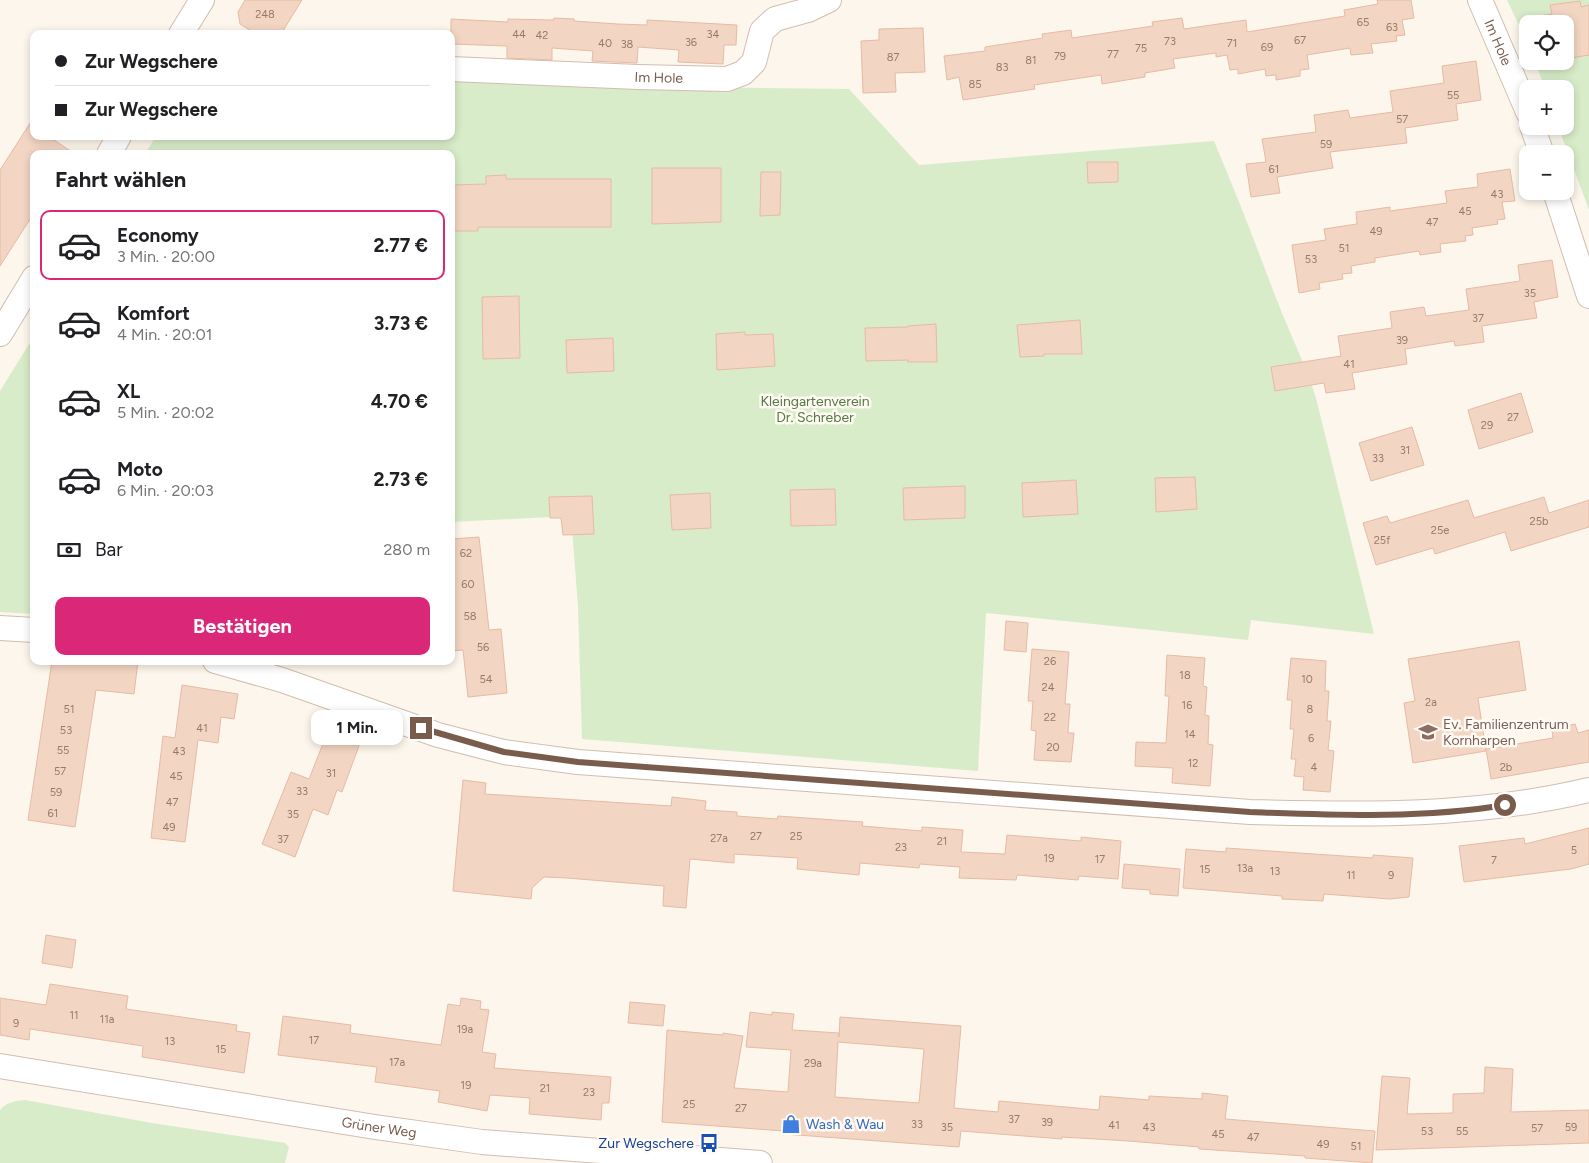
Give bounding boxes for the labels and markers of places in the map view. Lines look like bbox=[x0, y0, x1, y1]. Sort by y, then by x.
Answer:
place label: Ev. Familienzentrum Kornharpen bbox=[1443, 716, 1569, 749]
school or university icon: Ev. Familienzentrum Kornharpen bbox=[1417, 721, 1439, 743]
shop icon: Wash & Wau bbox=[780, 1113, 802, 1135]
place label: Wash & Wau bbox=[806, 1116, 884, 1133]
bus stop icon: Zur Wegschere bbox=[698, 1132, 720, 1154]
place label: Zur Wegschere bbox=[598, 1135, 694, 1152]

